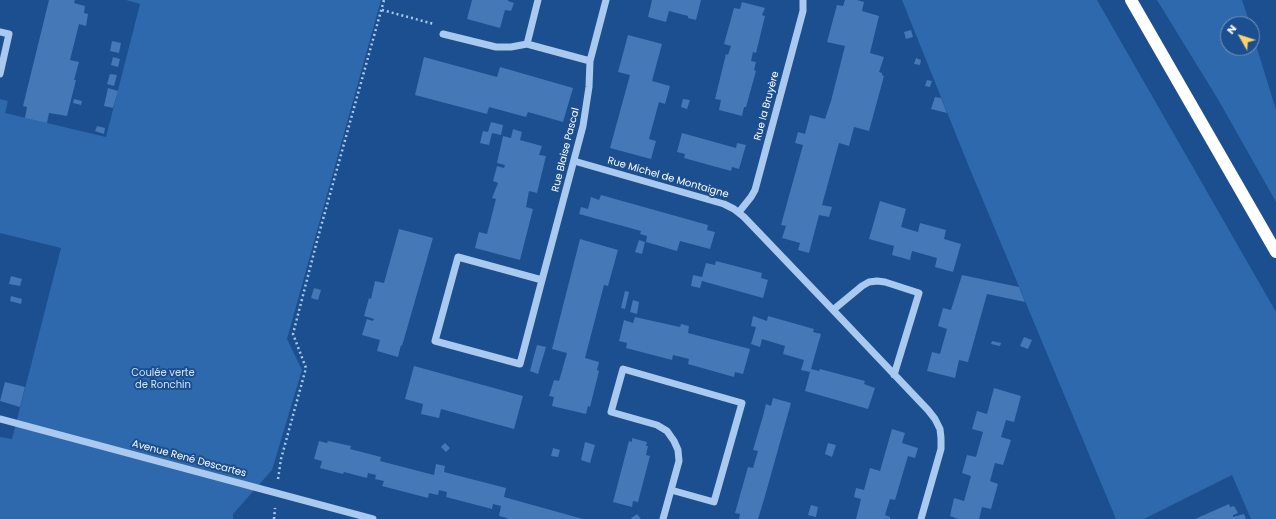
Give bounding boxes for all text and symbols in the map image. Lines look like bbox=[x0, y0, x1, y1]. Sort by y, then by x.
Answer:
north arrow bbox=[1220, 16, 1260, 56]
text: N bbox=[1223, 21, 1240, 37]
street label: Rue la Bruyère bbox=[752, 70, 782, 142]
street label: Rue Blaise Pascal bbox=[550, 107, 582, 193]
street label: Rue Michel de Montaigne bbox=[606, 155, 730, 201]
park label: Coulée verte de Ronchin bbox=[131, 367, 195, 390]
street label: Avenue René Descartes bbox=[131, 438, 247, 480]

